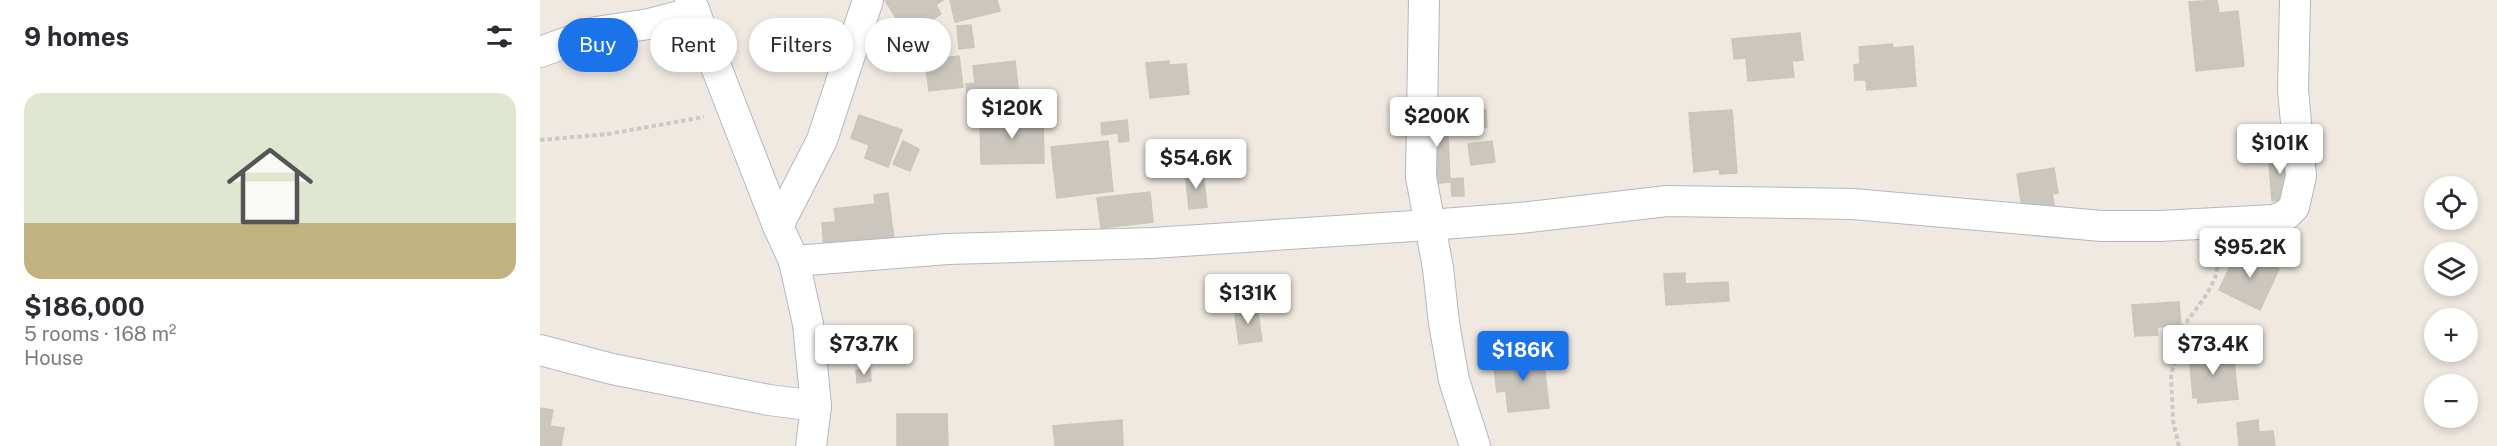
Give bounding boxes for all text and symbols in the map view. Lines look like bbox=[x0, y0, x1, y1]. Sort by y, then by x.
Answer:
chip: Buy bbox=[558, 18, 638, 72]
chip: Rent bbox=[650, 18, 737, 72]
chip: Filters bbox=[749, 18, 853, 72]
chip: New bbox=[865, 18, 951, 72]
icon: filters bbox=[483, 20, 516, 53]
text: 9 homes bbox=[24, 21, 129, 52]
pin: $120K bbox=[970, 89, 1054, 140]
text: $120K bbox=[981, 96, 1043, 120]
pin: $200K bbox=[1395, 97, 1479, 148]
text: $200K bbox=[1404, 104, 1470, 128]
pin: $101K bbox=[2238, 124, 2322, 175]
text: $101K bbox=[2251, 131, 2309, 155]
icon: home bbox=[216, 132, 324, 240]
pin: $54.6K bbox=[1147, 139, 1245, 190]
text: $54.6K bbox=[1159, 146, 1233, 170]
map controls bbox=[2424, 176, 2478, 428]
button: locate bbox=[2424, 176, 2478, 230]
pin: $95.2K bbox=[2201, 228, 2299, 279]
text: $95.2K bbox=[2213, 235, 2287, 259]
button: layers bbox=[2424, 242, 2478, 296]
pin: $131K bbox=[1206, 274, 1290, 325]
text: $131K bbox=[1219, 281, 1277, 305]
text: $186,000 bbox=[24, 291, 145, 322]
button: + bbox=[2424, 308, 2478, 362]
text: 5 rooms · 168 m² bbox=[24, 322, 176, 346]
pin: $73.7K bbox=[815, 325, 913, 376]
pin: $73.4K bbox=[2164, 325, 2262, 376]
pin: $186K bbox=[1481, 331, 1565, 382]
text: $73.7K bbox=[829, 332, 899, 356]
text: $73.4K bbox=[2177, 332, 2249, 356]
text: $186K bbox=[1491, 338, 1555, 362]
text: House bbox=[24, 346, 84, 370]
button: − bbox=[2424, 374, 2478, 428]

